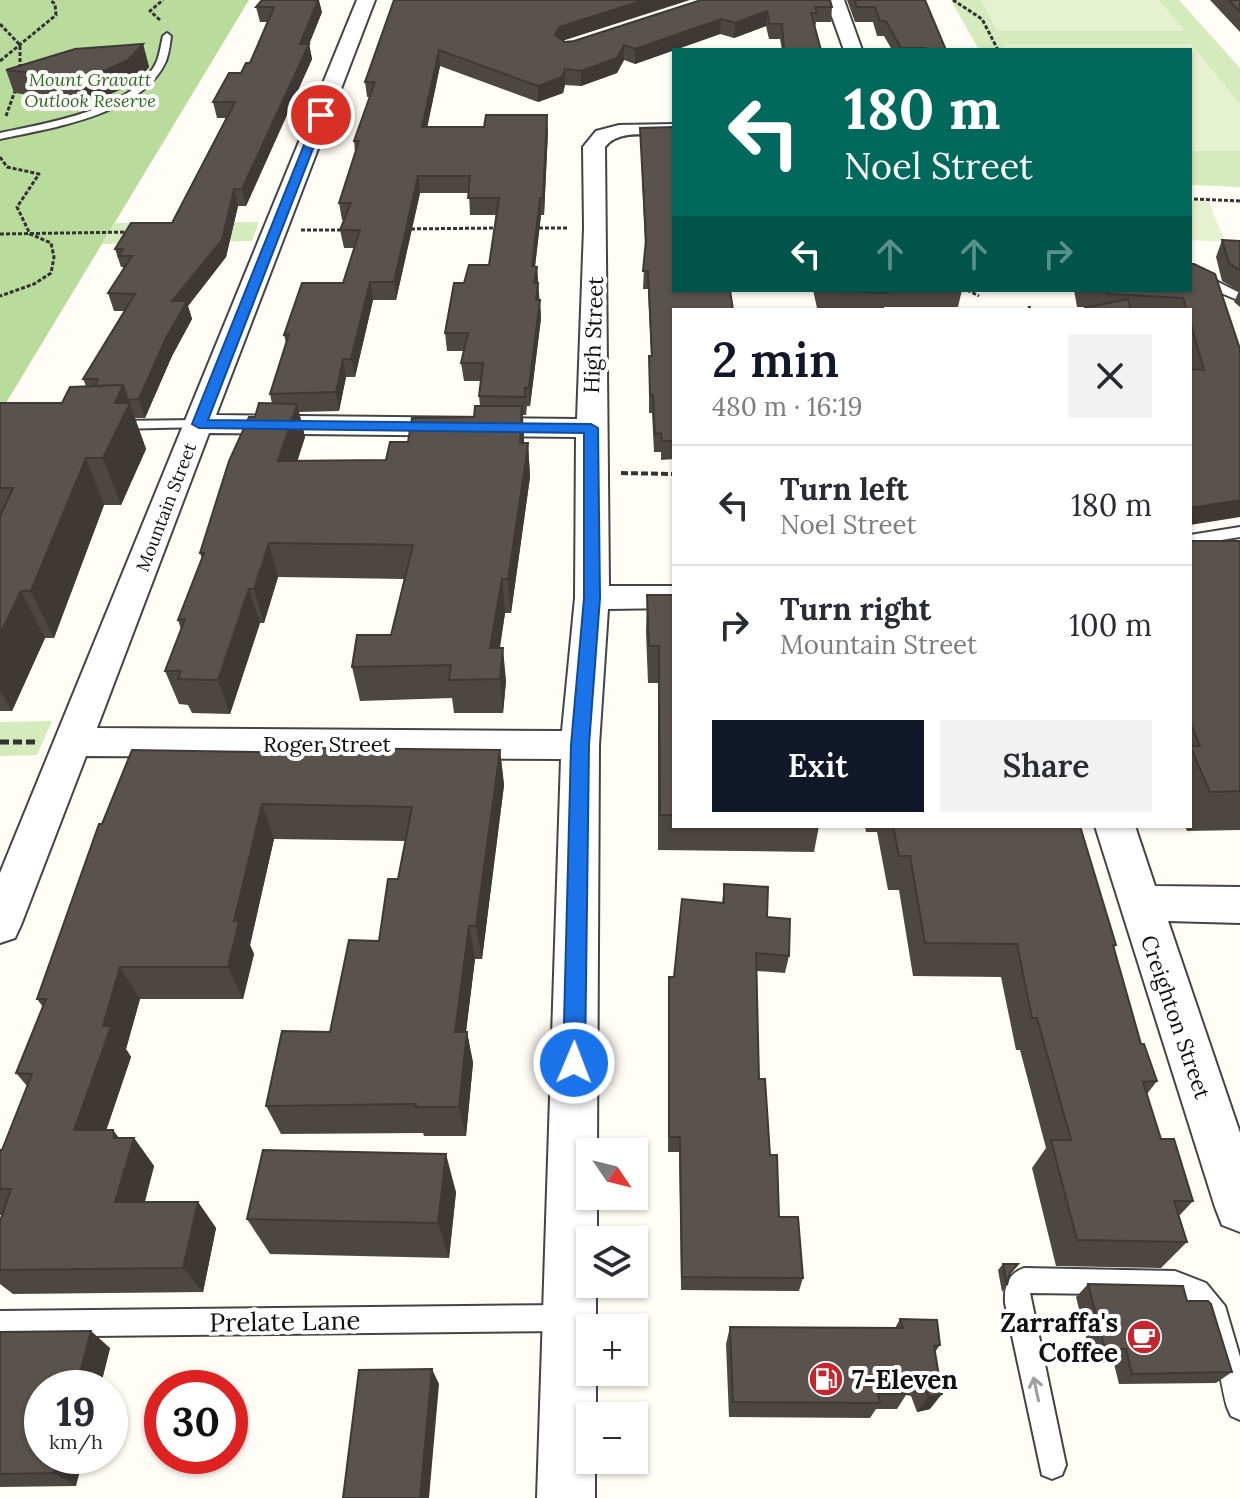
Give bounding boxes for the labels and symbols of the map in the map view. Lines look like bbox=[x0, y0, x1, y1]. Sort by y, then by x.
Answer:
park label: Mount Gravatt Outlook Reserve bbox=[24, 68, 156, 112]
pin bbox=[287, 81, 355, 149]
street label: High Street bbox=[577, 275, 609, 394]
street label: Mountain Street bbox=[131, 439, 201, 575]
street label: Roger Street bbox=[263, 730, 392, 758]
street label: Creighton Street bbox=[1135, 931, 1217, 1103]
position arrow bbox=[532, 1021, 616, 1105]
north arrow bbox=[576, 1138, 648, 1210]
street label: Prelate Lane bbox=[209, 1303, 361, 1339]
place label: Zarraffa's Coffee bbox=[1000, 1306, 1118, 1369]
cafe icon: Zarraffa's Coffee bbox=[1125, 1318, 1163, 1356]
fuel station icon: 7-Eleven bbox=[807, 1360, 845, 1398]
place label: 7-Eleven bbox=[852, 1363, 958, 1396]
speed limit sign: 30 bbox=[144, 1370, 248, 1474]
one-way arrow bbox=[1028, 1376, 1043, 1402]

